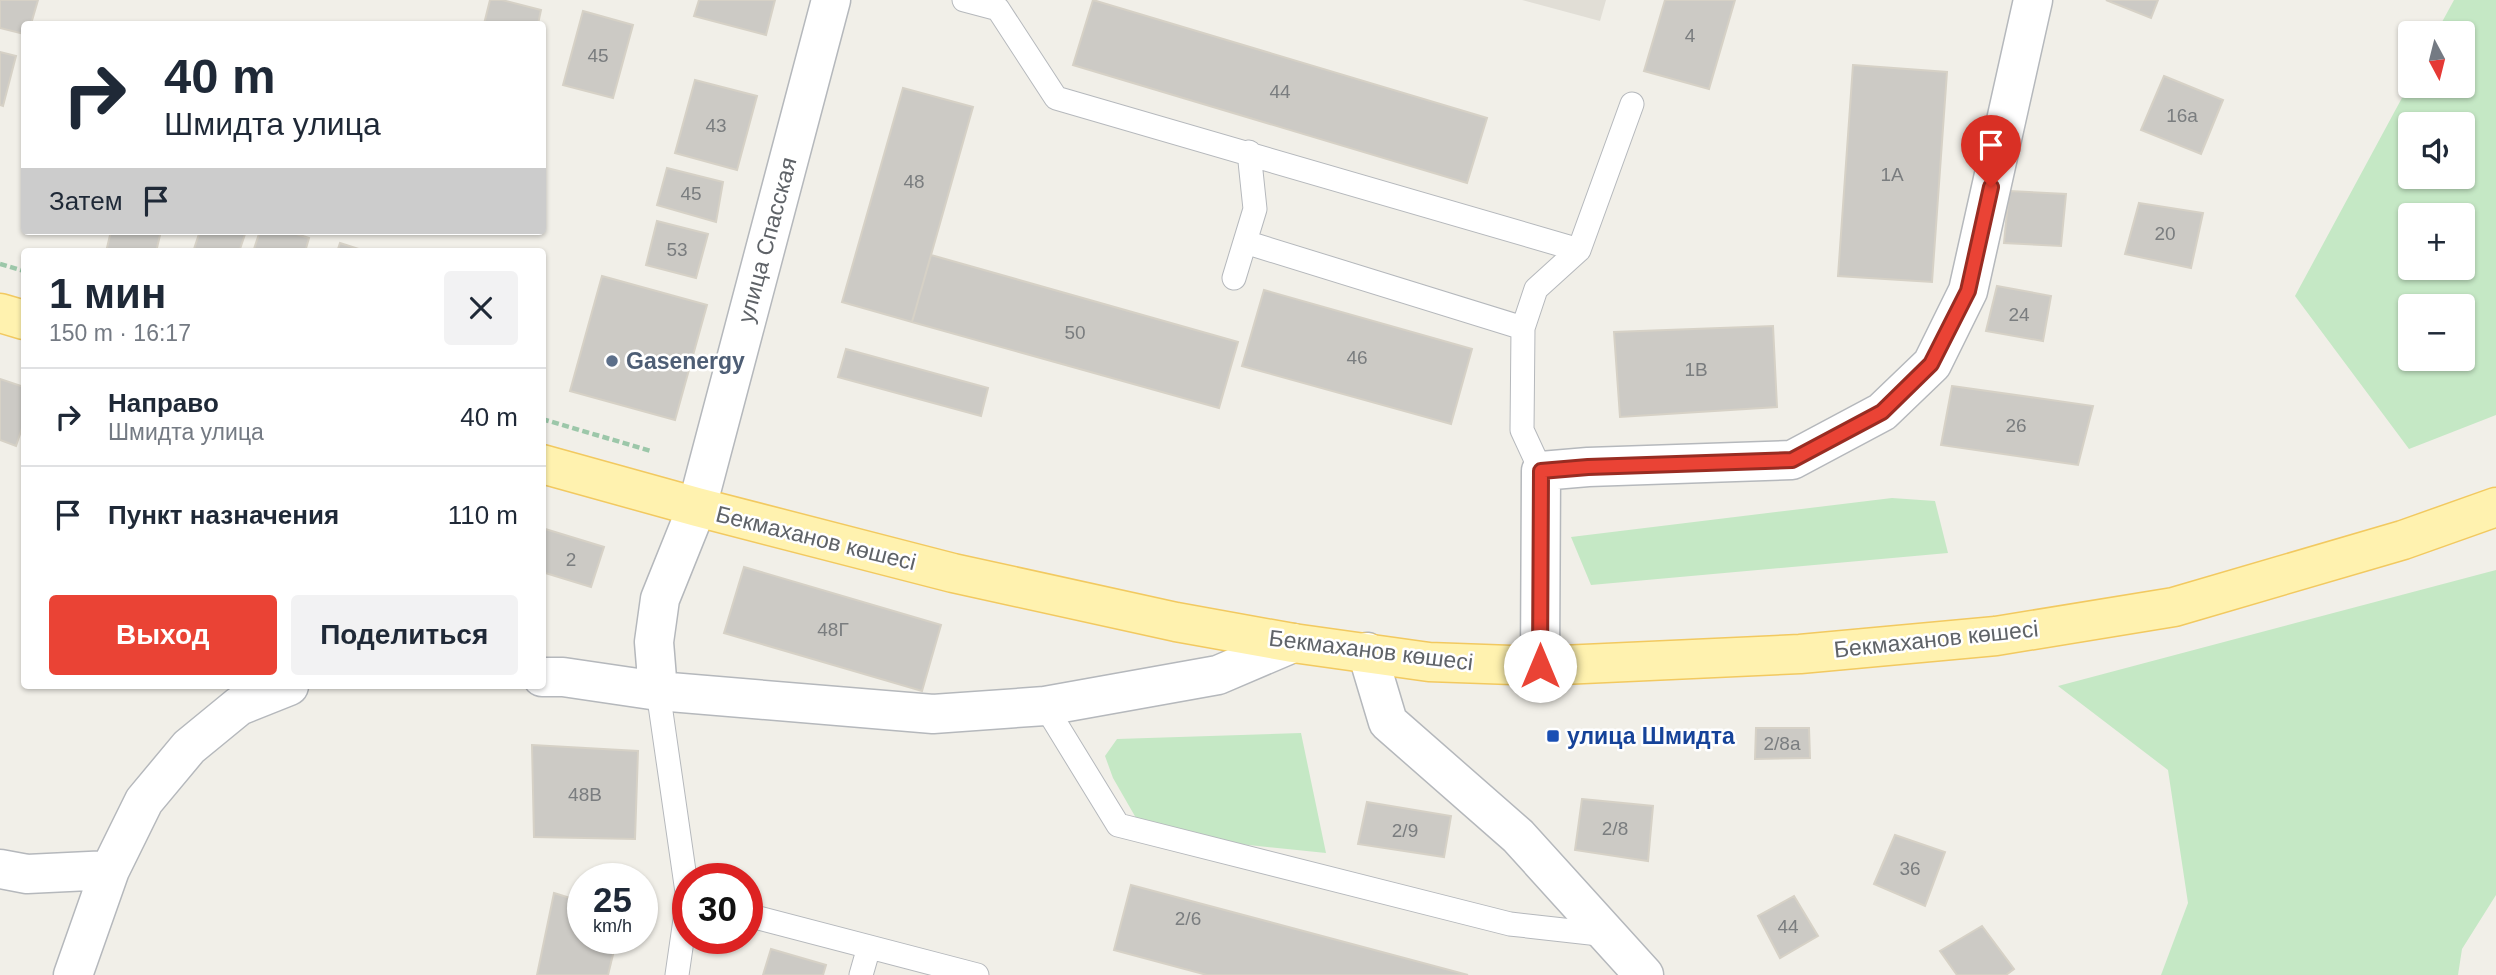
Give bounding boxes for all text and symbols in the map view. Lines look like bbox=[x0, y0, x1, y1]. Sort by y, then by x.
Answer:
north arrow bbox=[2398, 21, 2474, 98]
map controls bbox=[2398, 21, 2475, 371]
house number: 4 bbox=[1685, 25, 1696, 46]
house number: 45 bbox=[587, 45, 609, 66]
icon: right bbox=[49, 49, 140, 140]
text: 40 m bbox=[164, 49, 276, 103]
house number: 44 bbox=[1269, 81, 1291, 102]
house number: 16а bbox=[2166, 105, 2198, 126]
text: Шмидта улица bbox=[164, 106, 381, 142]
button: sound bbox=[2398, 112, 2475, 189]
house number: 43 bbox=[705, 115, 727, 136]
pin bbox=[1961, 115, 2021, 187]
icon: arrive bbox=[1972, 126, 2010, 164]
street label: улица Спасская bbox=[732, 154, 802, 326]
house number: 1А bbox=[1880, 164, 1904, 185]
house number: 48 bbox=[903, 171, 925, 192]
icon: arrive bbox=[137, 182, 175, 220]
house number: 45 bbox=[680, 183, 702, 204]
text: Затем bbox=[49, 186, 123, 216]
button: + bbox=[2398, 203, 2475, 280]
house number: 20 bbox=[2154, 223, 2176, 244]
house number: 53 bbox=[666, 239, 688, 260]
text: 1 мин bbox=[49, 270, 166, 317]
button: close bbox=[444, 271, 518, 345]
button: − bbox=[2398, 294, 2475, 371]
house number: 24 bbox=[2008, 304, 2030, 325]
text: 150 m · 16:17 bbox=[49, 320, 191, 346]
house number: 50 bbox=[1064, 322, 1086, 343]
house number: 46 bbox=[1346, 347, 1368, 368]
place label: Gasenergy bbox=[626, 348, 745, 374]
marker: Gasenergy bbox=[604, 353, 620, 369]
house number: 1В bbox=[1684, 359, 1708, 380]
text: Направо bbox=[108, 388, 219, 418]
icon: right bbox=[49, 398, 87, 436]
text: 40 m bbox=[460, 402, 518, 432]
house number: 26 bbox=[2005, 415, 2027, 436]
text: Шмидта улица bbox=[108, 419, 264, 445]
icon: arrive bbox=[49, 496, 87, 534]
text: Пункт назначения bbox=[108, 500, 339, 530]
text: 110 m bbox=[448, 500, 518, 530]
street label: Бекмаханов көшесі bbox=[713, 501, 919, 575]
house number: 2 bbox=[566, 549, 576, 570]
button: Выход bbox=[49, 595, 277, 675]
button: Поделиться bbox=[291, 595, 518, 675]
street label: Бекмаханов көшесі bbox=[1833, 615, 2039, 663]
house number: 48Г bbox=[817, 619, 849, 640]
street label: Бекмаханов көшесі bbox=[1267, 625, 1475, 675]
position arrow bbox=[1503, 629, 1577, 703]
place label: улица Шмидта bbox=[1567, 723, 1735, 749]
marker: улица Шмидта bbox=[1545, 728, 1561, 744]
house number: 2/8а bbox=[1764, 733, 1801, 754]
house number: 48В bbox=[568, 784, 602, 805]
house number: 2/8 bbox=[1602, 818, 1628, 839]
house number: 2/9 bbox=[1392, 820, 1418, 841]
house number: 36 bbox=[1899, 858, 1921, 879]
speed limit sign: 30 bbox=[672, 863, 763, 954]
text: 25 bbox=[593, 880, 632, 919]
house number: 2/6 bbox=[1175, 908, 1201, 929]
text: km/h bbox=[593, 916, 632, 936]
house number: 44 bbox=[1777, 916, 1799, 937]

